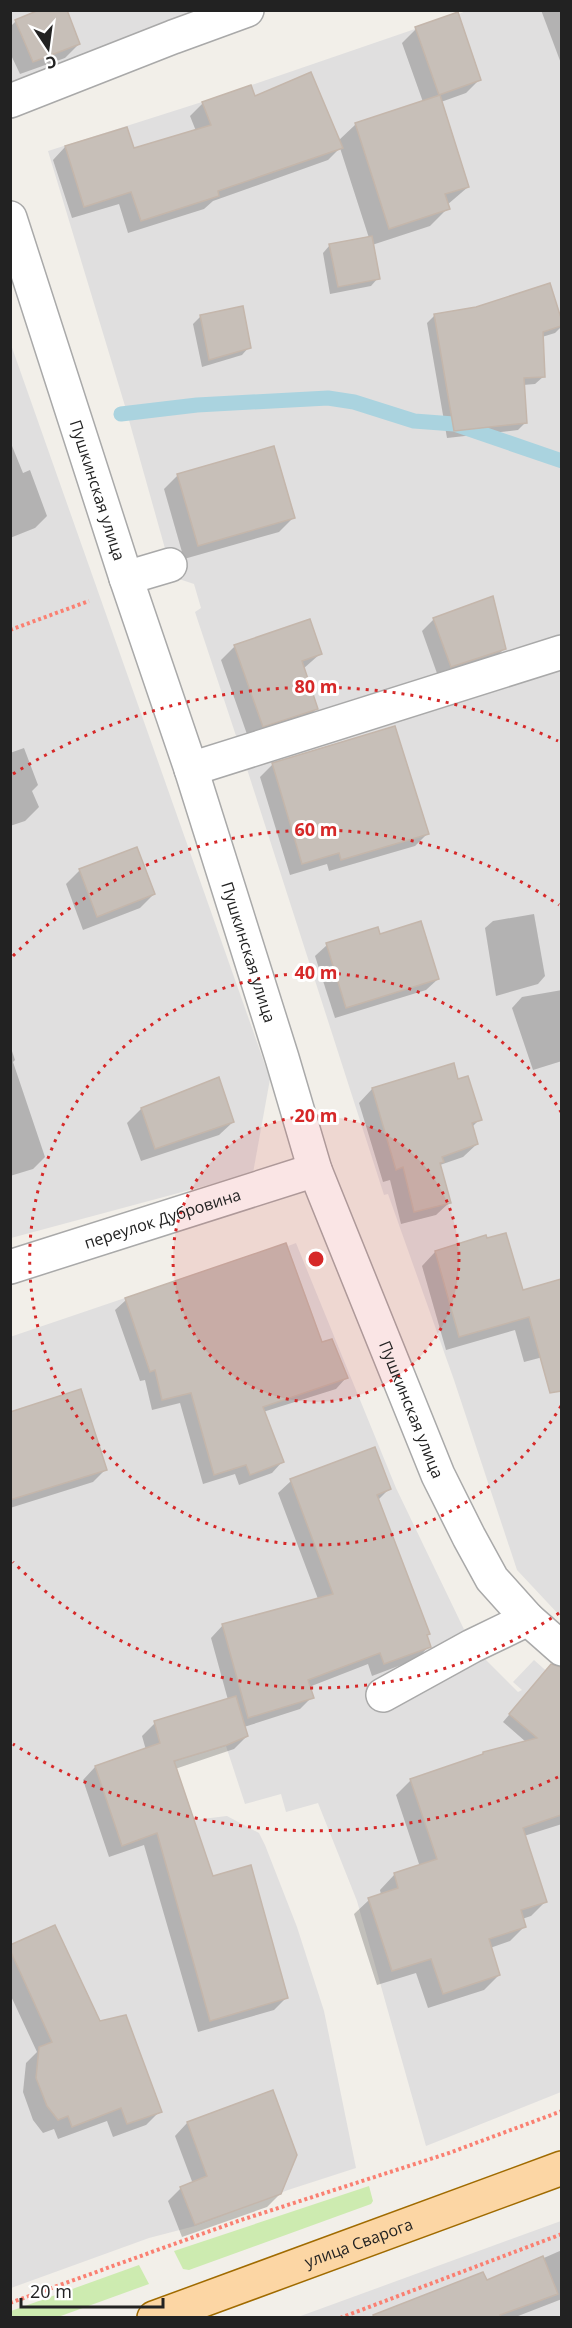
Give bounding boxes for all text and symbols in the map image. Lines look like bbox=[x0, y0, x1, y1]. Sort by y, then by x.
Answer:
north arrow bbox=[18, 18, 78, 78]
text: С bbox=[44, 51, 59, 74]
street label: Пушкинская улица bbox=[65, 417, 131, 563]
text: 80 m bbox=[295, 674, 337, 698]
text: 60 m bbox=[295, 817, 337, 841]
street label: Пушкинская улица bbox=[216, 879, 281, 1025]
text: 40 m bbox=[295, 960, 337, 984]
text: 20 m bbox=[295, 1103, 337, 1127]
street label: переулок Дубровина bbox=[81, 1183, 244, 1254]
centre of rings bbox=[306, 1249, 326, 1269]
street label: Пушкинская улица bbox=[374, 1337, 449, 1482]
street label: улица Сварога bbox=[301, 2213, 416, 2273]
scale bar bbox=[21, 2271, 164, 2309]
text: 20 m bbox=[30, 2279, 72, 2303]

